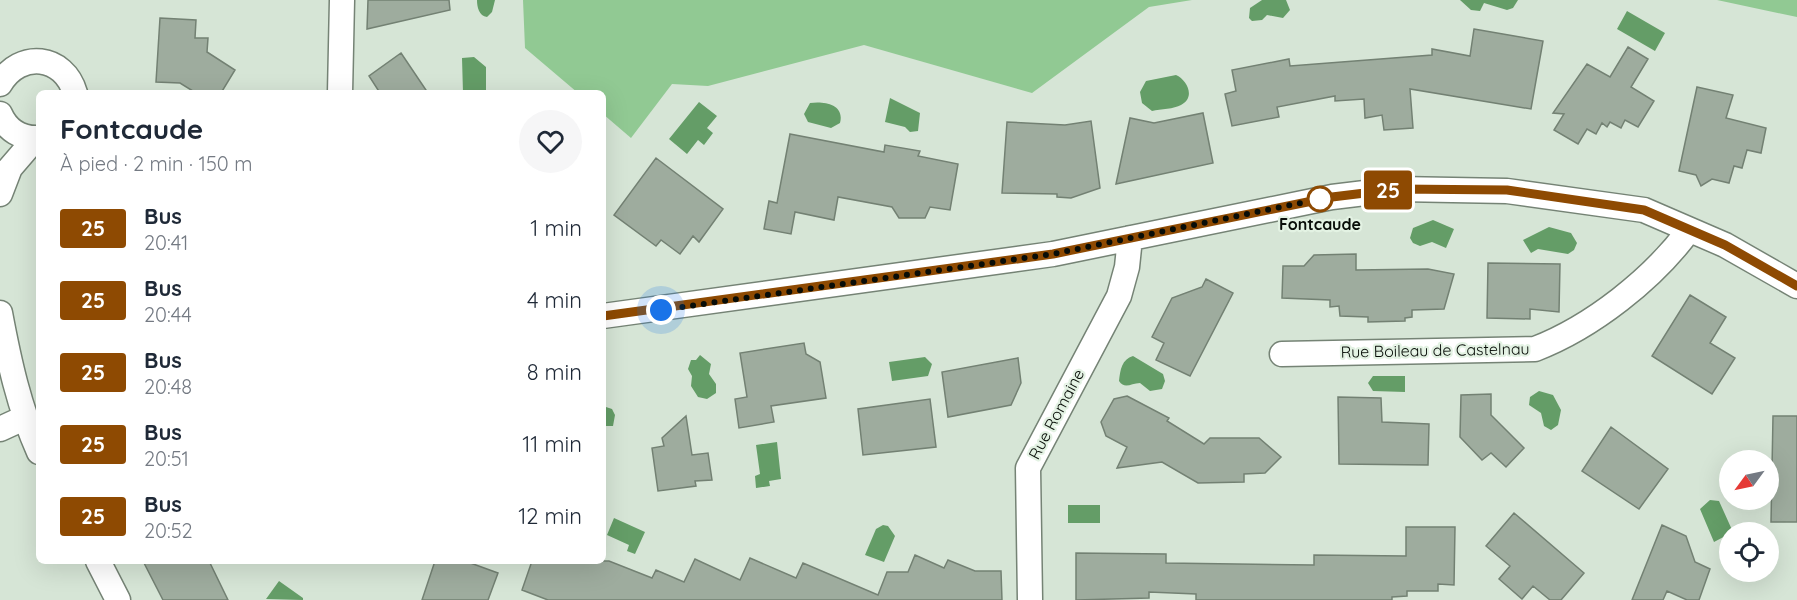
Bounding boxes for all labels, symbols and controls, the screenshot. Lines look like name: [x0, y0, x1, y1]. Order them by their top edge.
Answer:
button: heart: [519, 110, 582, 173]
text: Fontcaude: [60, 111, 203, 146]
text: À pied · 2 min · 150 m: [60, 151, 252, 176]
line badge: 25: [1361, 170, 1415, 210]
text: 25: [1376, 177, 1400, 203]
marker: Fontcaude: [1307, 186, 1333, 212]
text: Bus: [144, 202, 182, 230]
text: 1 min: [530, 214, 582, 242]
place label: Fontcaude: [1279, 214, 1361, 234]
text: 25: [81, 215, 105, 241]
text: 20:41: [144, 230, 189, 255]
text: Bus: [144, 274, 182, 302]
text: 4 min: [527, 286, 582, 314]
text: 25: [81, 287, 105, 313]
your location: [646, 295, 676, 325]
text: 20:44: [144, 302, 192, 327]
street label: Rue Boileau de Castelnau: [1340, 338, 1530, 362]
text: Bus: [144, 346, 182, 374]
text: 8 min: [527, 358, 582, 386]
text: 25: [81, 359, 105, 385]
street label: Rue Romaine: [1024, 365, 1088, 463]
text: 20:48: [144, 374, 192, 399]
text: Bus: [144, 418, 182, 446]
text: 11 min: [522, 430, 582, 458]
text: 25: [81, 431, 105, 457]
text: 20:51: [144, 446, 189, 471]
north arrow: [1719, 450, 1779, 510]
map controls: [1719, 450, 1779, 582]
text: Bus: [144, 490, 182, 518]
text: 12 min: [518, 502, 582, 530]
text: 25: [81, 503, 105, 529]
text: 20:52: [144, 518, 193, 543]
button: locate: [1719, 522, 1779, 582]

